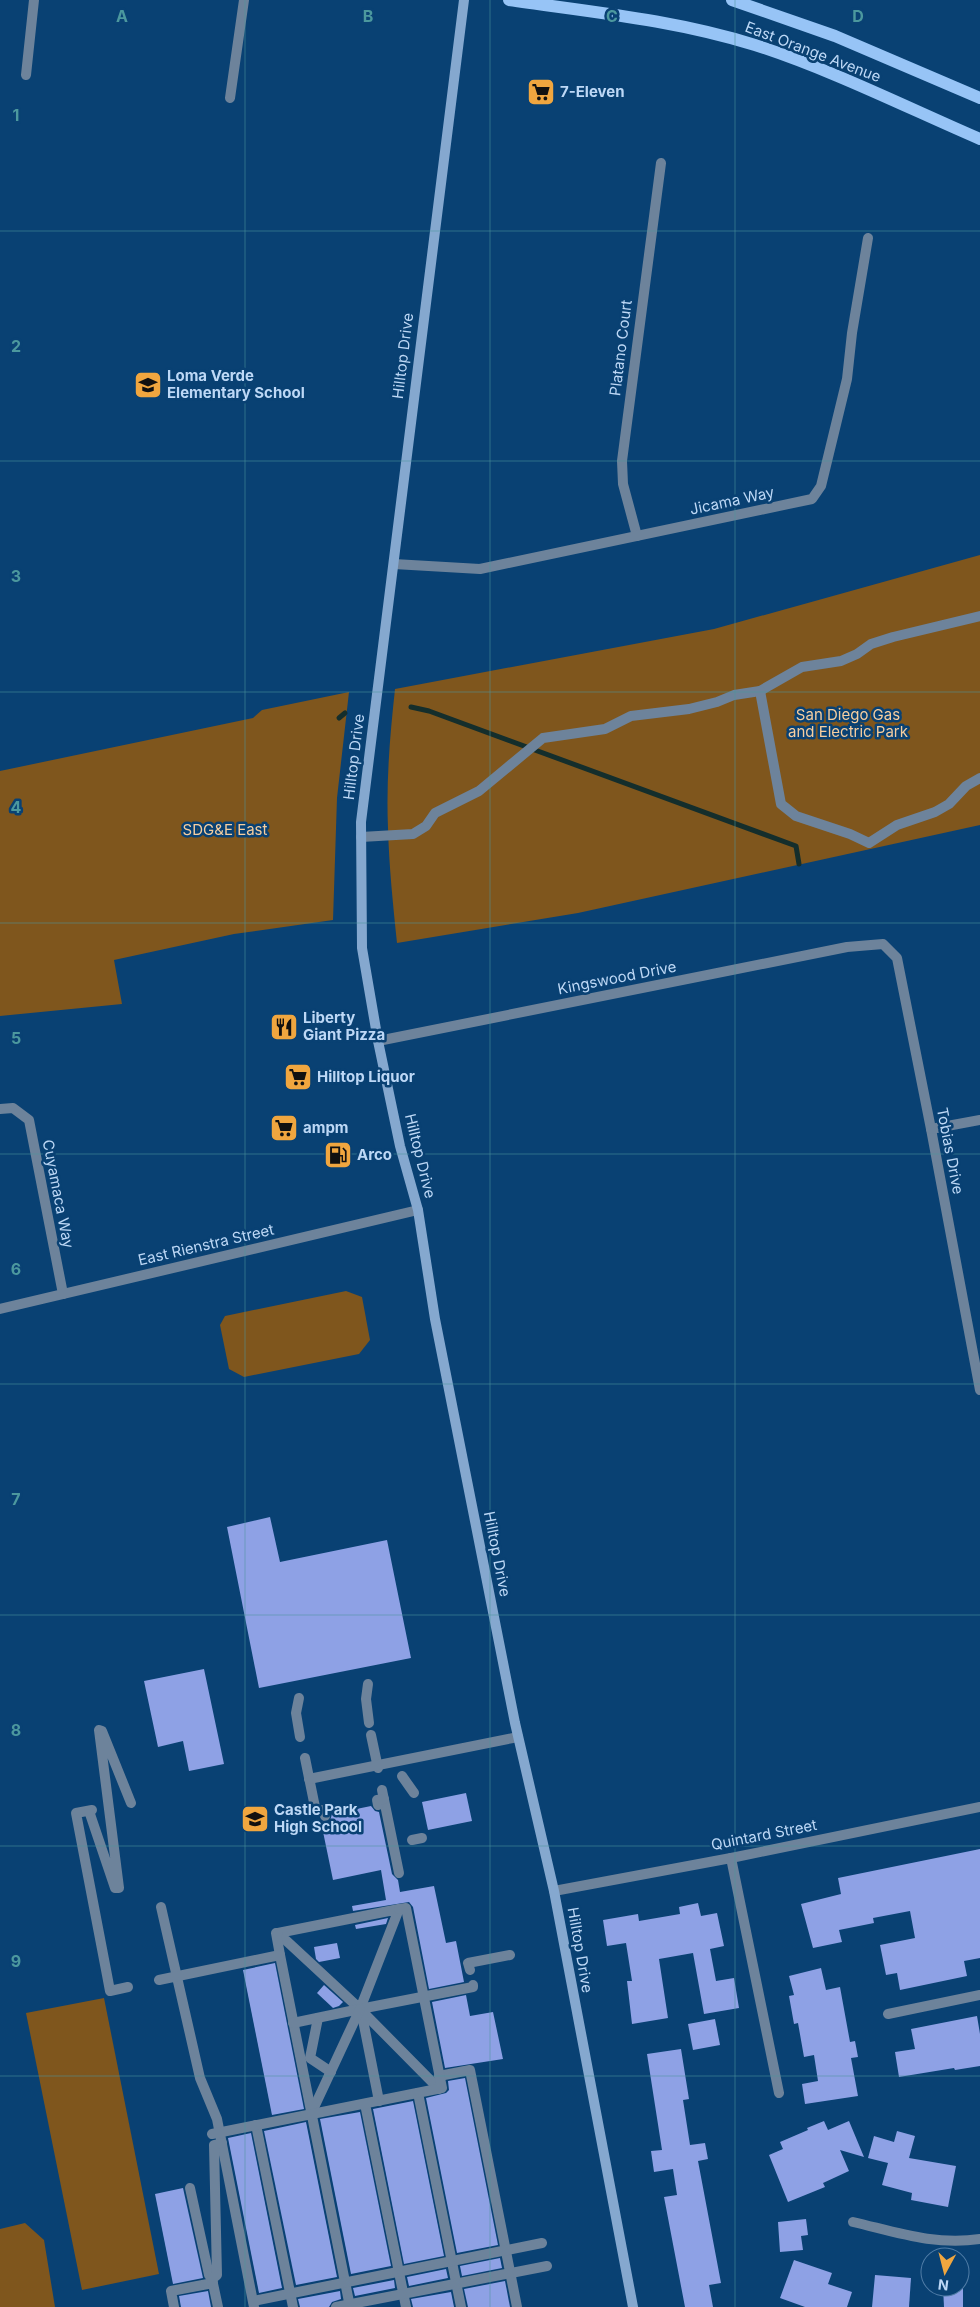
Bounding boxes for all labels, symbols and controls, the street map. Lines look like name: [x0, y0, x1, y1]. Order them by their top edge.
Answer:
text: A: [116, 6, 128, 26]
text: B: [363, 6, 373, 26]
text: C: [606, 6, 618, 26]
text: D: [852, 6, 864, 26]
street label: East Orange Avenue: [743, 17, 884, 86]
supermarket icon: 7-Eleven: [526, 77, 556, 107]
place label: 7-Eleven: [560, 82, 625, 101]
text: 1: [13, 105, 19, 125]
street label: Platano Court: [605, 299, 636, 397]
street label: Hilltop Drive: [388, 312, 417, 400]
text: 2: [11, 336, 21, 356]
place label: Loma Verde Elementary School: [167, 366, 305, 402]
school or university icon: Loma Verde Elementary School: [133, 370, 163, 400]
street label: Jicama Way: [688, 482, 776, 519]
text: 3: [11, 566, 21, 586]
park label: San Diego Gas and Electric Park: [788, 705, 909, 741]
street label: Hilltop Drive: [339, 713, 368, 801]
text: 4: [11, 797, 22, 817]
park label: SDG&E East: [183, 820, 267, 839]
street label: Kingswood Drive: [556, 957, 678, 998]
place label: Liberty Giant Pizza: [303, 1008, 385, 1044]
restaurant icon: Liberty Giant Pizza: [269, 1012, 299, 1042]
text: 5: [11, 1028, 21, 1048]
supermarket icon: Hilltop Liquor: [283, 1062, 313, 1092]
place label: Hilltop Liquor: [317, 1067, 415, 1086]
street label: Tobias Drive: [933, 1106, 968, 1196]
street label: Hilltop Drive: [401, 1112, 440, 1200]
supermarket icon: ampm: [269, 1113, 299, 1143]
place label: ampm: [303, 1118, 349, 1137]
street label: Cuyamaca Way: [39, 1138, 78, 1250]
fuel station icon: Arco: [323, 1140, 353, 1170]
place label: Arco: [357, 1145, 392, 1164]
street label: East Rienstra Street: [136, 1220, 276, 1269]
text: 6: [11, 1259, 21, 1279]
text: 7: [11, 1489, 21, 1509]
street label: Hilltop Drive: [480, 1510, 515, 1598]
text: 8: [11, 1720, 21, 1740]
place label: Castle Park High School: [274, 1800, 362, 1836]
school or university icon: Castle Park High School: [240, 1804, 270, 1834]
street label: Quintard Street: [709, 1815, 819, 1854]
street label: Hilltop Drive: [564, 1906, 597, 1994]
text: 9: [11, 1951, 21, 1971]
north arrow: [920, 2247, 970, 2297]
text: N: [937, 2276, 950, 2294]

